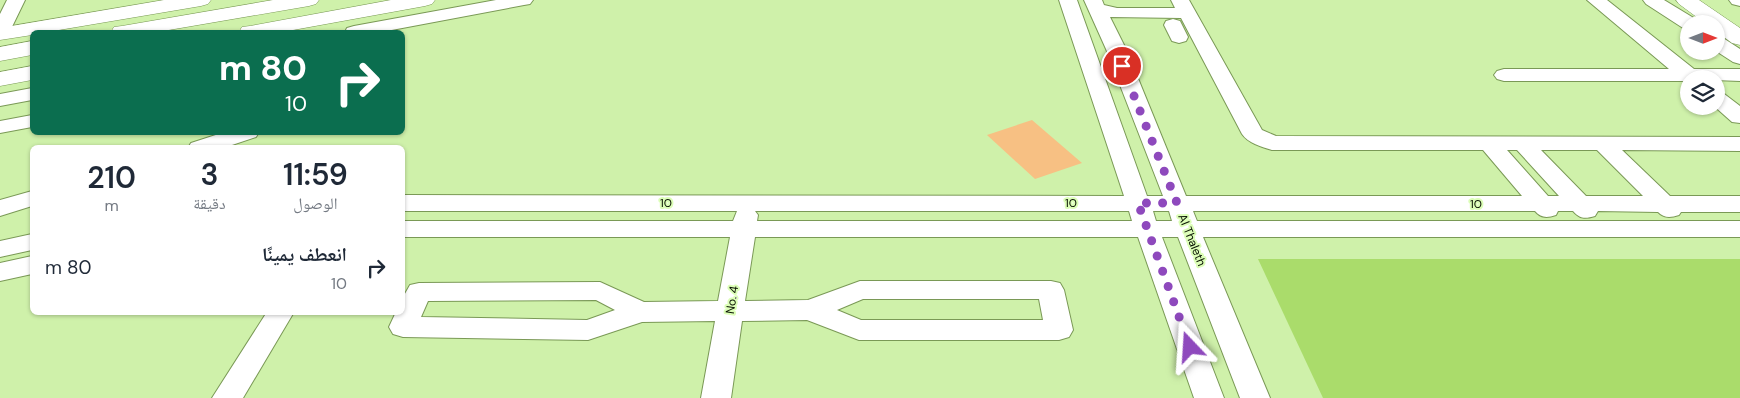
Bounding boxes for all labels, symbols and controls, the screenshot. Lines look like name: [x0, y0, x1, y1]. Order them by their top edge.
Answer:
north arrow: [1680, 15, 1725, 60]
map controls: [1680, 15, 1725, 115]
text: 80 m: [219, 45, 307, 91]
pin: [1101, 45, 1143, 87]
icon: right: [325, 50, 390, 115]
icon: arrive: [1108, 52, 1136, 80]
button: layers: [1680, 70, 1725, 115]
text: 10: [285, 89, 307, 118]
text: 3: [200, 155, 218, 194]
text: 11:59: [283, 155, 348, 194]
text: 210: [87, 158, 136, 197]
text: دقيقة: [193, 193, 226, 214]
text: الوصول: [293, 193, 337, 214]
text: m: [104, 195, 119, 216]
street label: 10: [660, 195, 672, 211]
street label: 10: [1065, 195, 1077, 211]
street label: 10: [1470, 196, 1482, 212]
street label: Al Thaleth: [1174, 212, 1210, 269]
text: انعطف يمينًا: [262, 242, 347, 267]
icon: right: [362, 254, 390, 282]
text: 80 m: [45, 255, 92, 280]
text: 10: [331, 273, 347, 294]
street label: No. 4: [722, 285, 742, 315]
position arrow: [1163, 320, 1215, 372]

